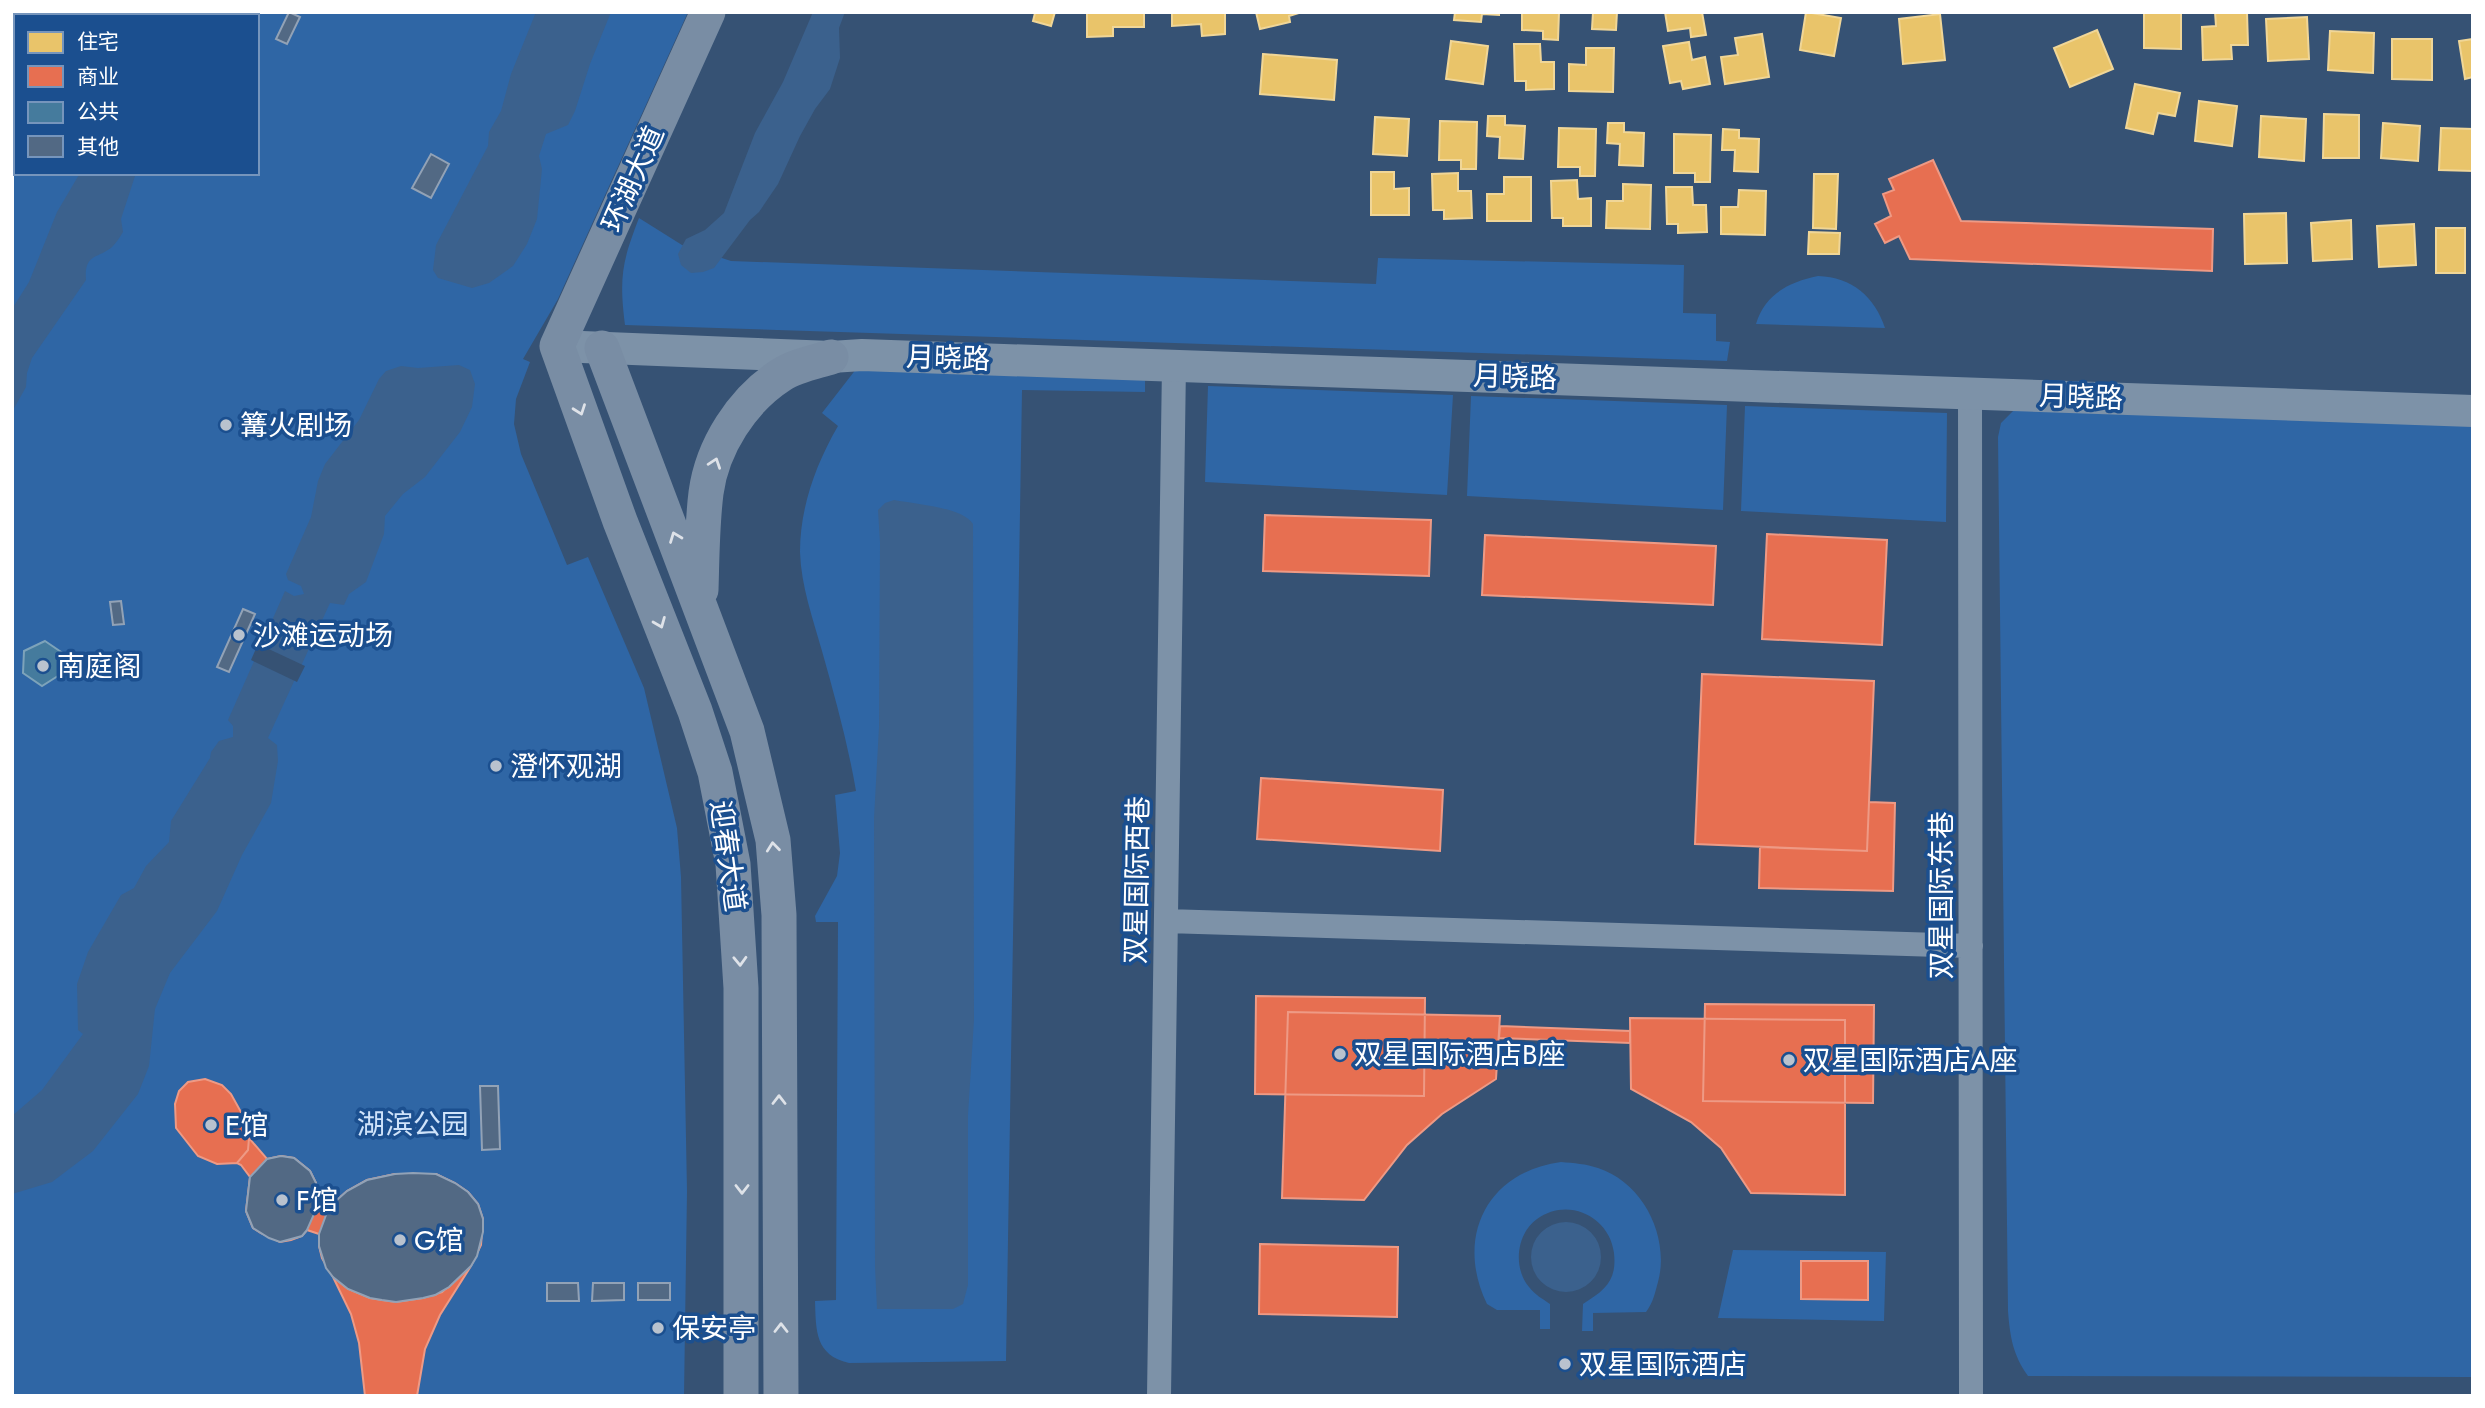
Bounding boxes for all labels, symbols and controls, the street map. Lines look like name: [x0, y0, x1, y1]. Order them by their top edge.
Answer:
legend: [14, 14, 259, 175]
text: 住宅: [77, 27, 119, 57]
text: 商业: [77, 62, 119, 92]
text: 公共: [77, 97, 119, 127]
street label: 环湖大道: [591, 119, 675, 239]
text: 其他: [77, 132, 119, 162]
street label: 月晓路: [905, 336, 991, 380]
street label: 月晓路: [1472, 355, 1558, 399]
street label: 月晓路: [2038, 375, 2124, 419]
one-way arrow: [572, 404, 586, 416]
place label: 篝火剧场: [240, 405, 352, 446]
marker: 篝火剧场: [218, 417, 234, 433]
one-way arrow: [707, 458, 721, 470]
one-way arrow: [669, 532, 683, 544]
place label: 沙滩运动场: [253, 615, 393, 656]
one-way arrow: [652, 616, 666, 628]
marker: 沙滩运动场: [231, 627, 247, 643]
place label: 南庭阁: [57, 646, 141, 687]
marker: 南庭阁: [35, 658, 51, 674]
place label: 澄怀观湖: [510, 746, 622, 787]
marker: 澄怀观湖: [488, 758, 504, 774]
street label: 双星国际西巷: [1115, 796, 1159, 964]
street label: 迎春大道: [700, 798, 756, 914]
street label: 双星国际东巷: [1921, 811, 1962, 979]
one-way arrow: [766, 841, 781, 853]
one-way arrow: [733, 956, 748, 967]
place label: 双星国际酒店B座: [1354, 1034, 1566, 1075]
place label: 双星国际酒店A座: [1803, 1040, 2017, 1081]
marker: 双星国际酒店B座: [1332, 1046, 1348, 1062]
marker: 双星国际酒店A座: [1781, 1052, 1797, 1068]
one-way arrow: [772, 1094, 787, 1105]
park label: 湖滨公园: [357, 1104, 469, 1145]
place label: E馆: [225, 1105, 268, 1146]
marker: E馆: [203, 1117, 219, 1133]
place label: F馆: [296, 1180, 338, 1221]
one-way arrow: [734, 1184, 750, 1194]
marker: F馆: [274, 1192, 290, 1208]
place label: G馆: [414, 1220, 464, 1261]
marker: G馆: [392, 1232, 408, 1248]
place label: 保安亭: [672, 1308, 756, 1349]
marker: 保安亭: [650, 1320, 666, 1336]
one-way arrow: [773, 1322, 789, 1332]
place label: 双星国际酒店: [1579, 1344, 1747, 1385]
marker: 双星国际酒店: [1557, 1356, 1573, 1372]

